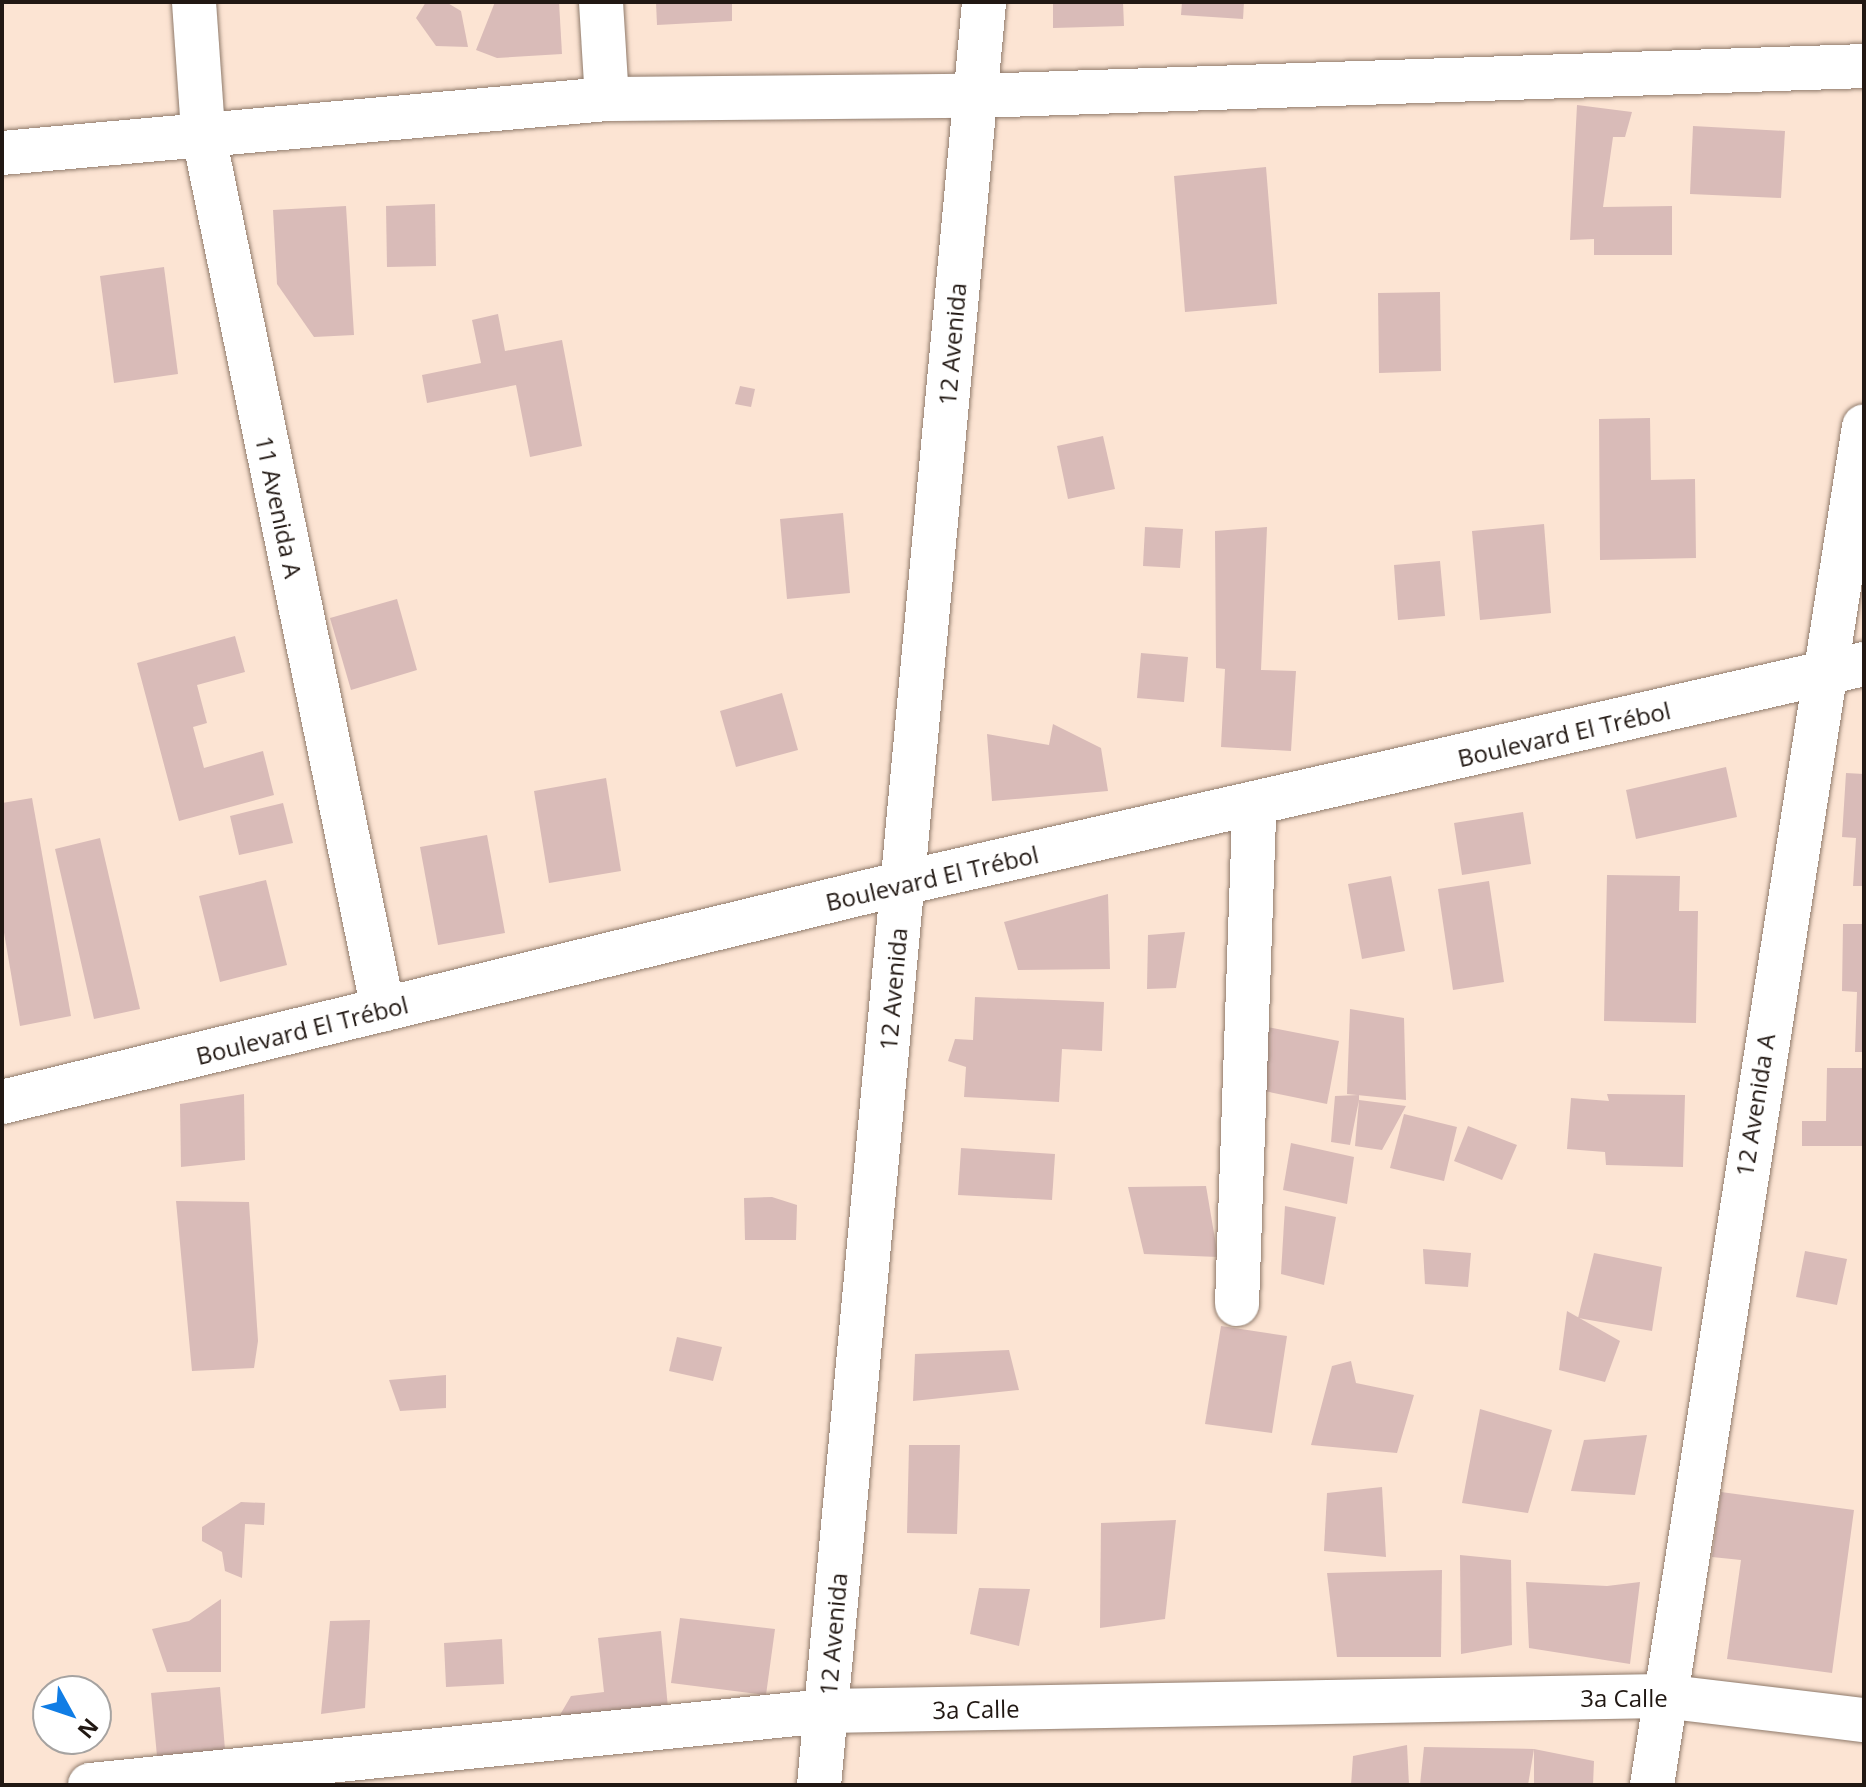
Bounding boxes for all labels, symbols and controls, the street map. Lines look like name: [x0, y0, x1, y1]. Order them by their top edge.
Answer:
street label: 12 Avenida: [932, 281, 972, 407]
street label: 11 Avenida A: [250, 433, 308, 581]
street label: Boulevard El Trébol: [1455, 695, 1673, 773]
street label: Boulevard El Trébol: [823, 839, 1041, 917]
street label: 12 Avenida: [873, 926, 913, 1052]
street label: Boulevard El Trébol: [193, 990, 411, 1070]
street label: 12 Avenida A: [1729, 1031, 1781, 1179]
street label: 12 Avenida: [813, 1571, 853, 1697]
north arrow: [32, 1675, 112, 1755]
street label: 3a Calle: [1580, 1684, 1668, 1712]
street label: 3a Calle: [932, 1694, 1020, 1724]
text: N: [72, 1713, 106, 1746]

